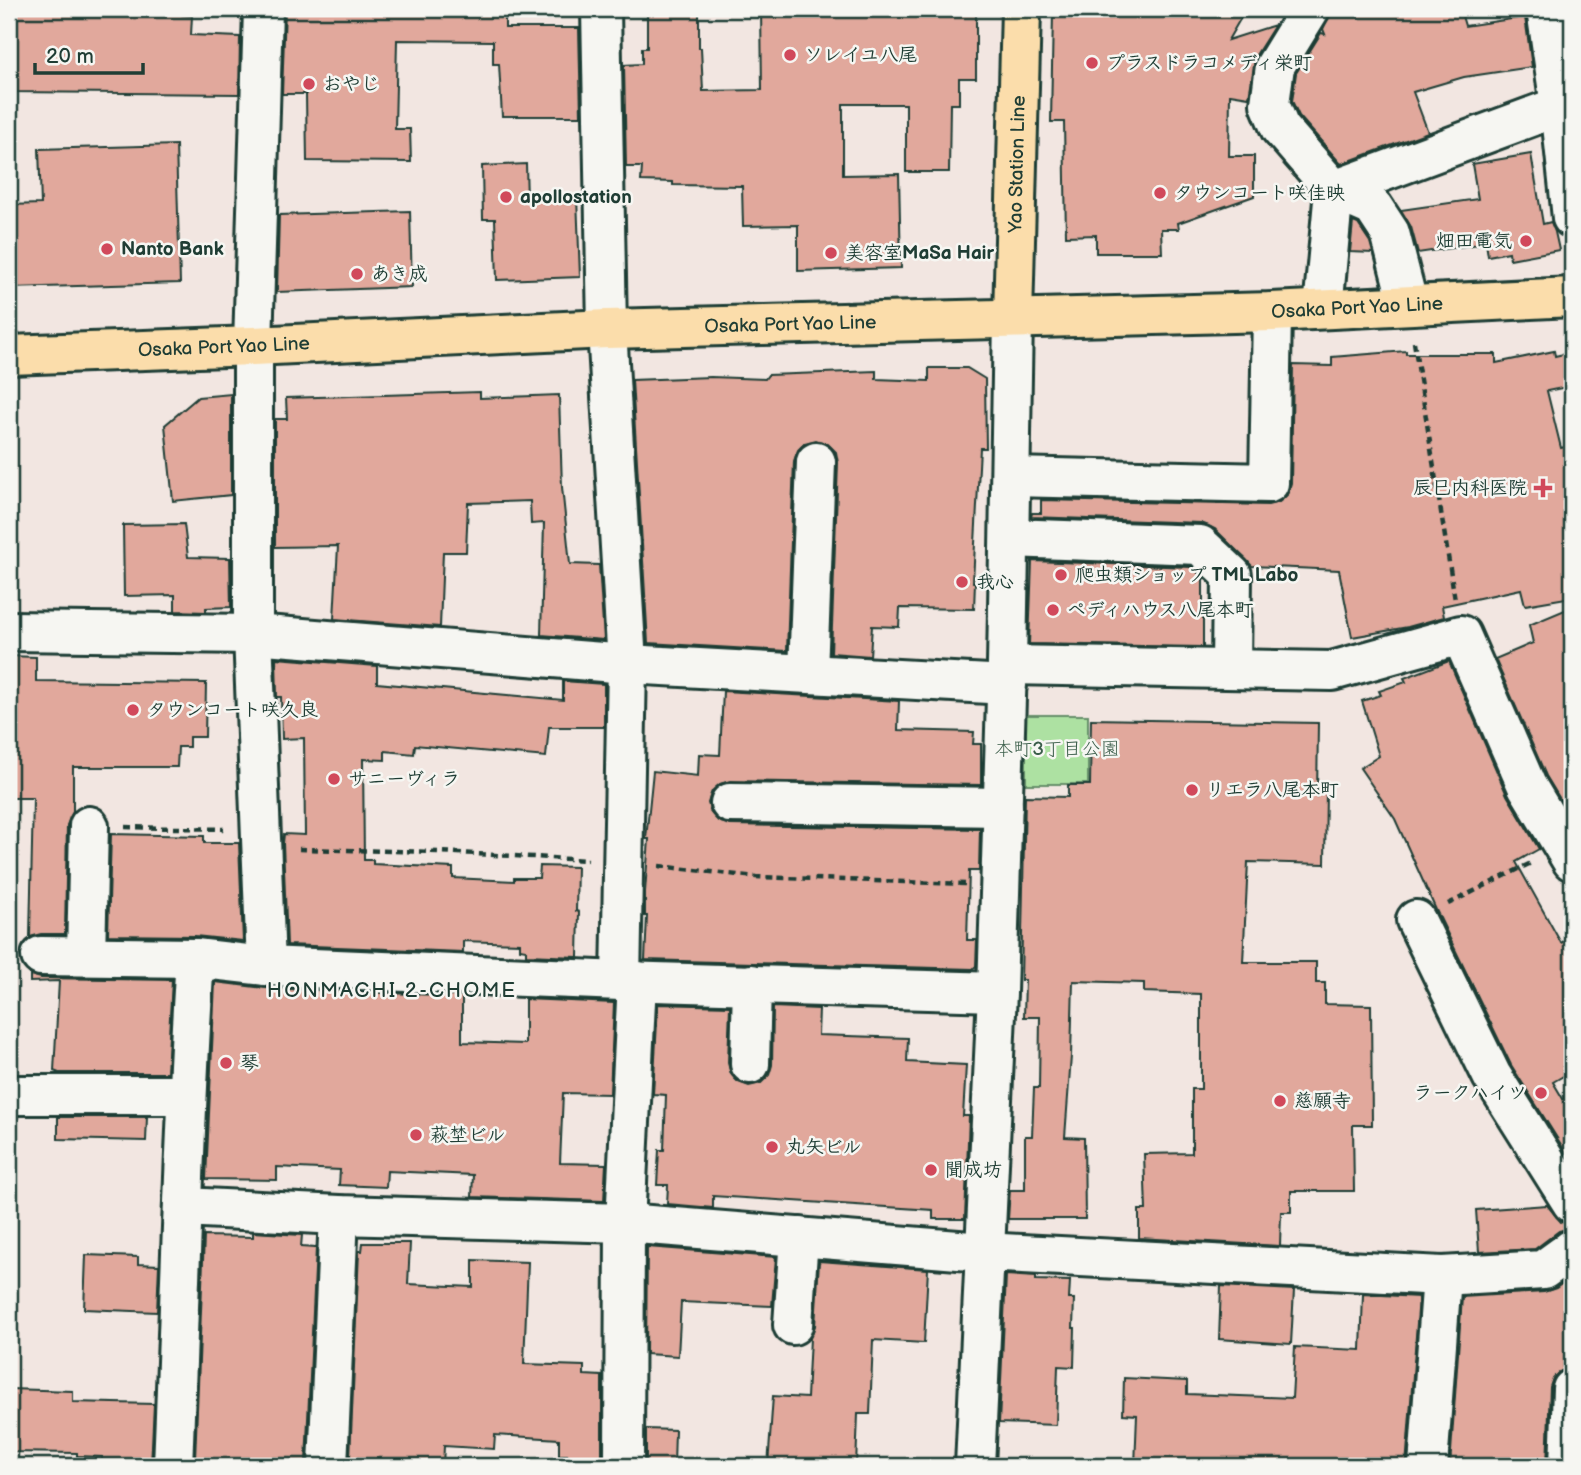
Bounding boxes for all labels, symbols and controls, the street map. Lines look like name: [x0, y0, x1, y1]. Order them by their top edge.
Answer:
scale bar: [35, 32, 144, 76]
text: 20 m: [46, 44, 94, 69]
place label: ソレイユ八尾: [804, 44, 917, 67]
marker: ソレイユ八尾: [782, 47, 798, 63]
place label: プラスドラコメディ栄町: [1106, 52, 1312, 75]
marker: プラスドラコメディ栄町: [1084, 55, 1100, 71]
place label: おやじ: [323, 73, 380, 96]
marker: おやじ: [301, 76, 317, 92]
street label: Yao Station Line: [1004, 95, 1030, 234]
place label: タウンコート咲佳映: [1174, 182, 1345, 205]
marker: タウンコート咲佳映: [1152, 185, 1168, 201]
place label: apollostation: [520, 186, 632, 209]
marker: apollostation: [498, 189, 514, 205]
place label: 畑田電気: [1436, 230, 1512, 253]
marker: 畑田電気: [1518, 233, 1534, 249]
place label: Nanto Bank: [121, 238, 224, 261]
marker: Nanto Bank: [99, 241, 115, 257]
place label: 美容室MaSa Hair: [845, 242, 994, 265]
marker: 美容室MaSa Hair: [823, 245, 839, 261]
place label: あき成: [371, 263, 428, 286]
marker: あき成: [349, 266, 365, 282]
street label: Osaka Port Yao Line: [1271, 292, 1444, 324]
street label: Osaka Port Yao Line: [704, 311, 877, 338]
street label: Osaka Port Yao Line: [137, 332, 310, 362]
place label: 辰巳内科医院: [1413, 477, 1527, 500]
marker: 辰巳内科医院: [1533, 478, 1553, 498]
place label: 爬虫類ショップ TML Labo: [1075, 564, 1299, 587]
marker: 爬虫類ショップ TML Labo: [1053, 567, 1069, 583]
place label: 我心: [976, 571, 1014, 594]
marker: 我心: [954, 574, 970, 590]
place label: ペディハウス八尾本町: [1067, 599, 1254, 622]
marker: ペディハウス八尾本町: [1045, 602, 1061, 618]
place label: タウンコート咲久良: [147, 699, 318, 722]
marker: タウンコート咲久良: [125, 702, 141, 718]
park label: 本町3丁目公園: [994, 738, 1120, 761]
place label: サニーヴィラ: [348, 768, 460, 791]
marker: サニーヴィラ: [326, 771, 342, 787]
place label: リエラ八尾本町: [1206, 779, 1339, 802]
marker: リエラ八尾本町: [1184, 782, 1200, 798]
district label: HONMACHI 2-CHOME: [267, 978, 517, 1003]
place label: 琴: [240, 1052, 259, 1075]
marker: 琴: [218, 1055, 234, 1071]
place label: ラークハイツ: [1413, 1082, 1527, 1105]
marker: ラークハイツ: [1533, 1085, 1549, 1101]
place label: 慈願寺: [1294, 1090, 1351, 1113]
marker: 慈願寺: [1272, 1093, 1288, 1109]
place label: 萩埜ビル: [430, 1124, 506, 1147]
marker: 萩埜ビル: [408, 1127, 424, 1143]
place label: 丸矢ビル: [786, 1136, 862, 1159]
marker: 丸矢ビル: [764, 1139, 780, 1155]
place label: 聞成坊: [945, 1159, 1002, 1182]
marker: 聞成坊: [923, 1162, 939, 1178]

